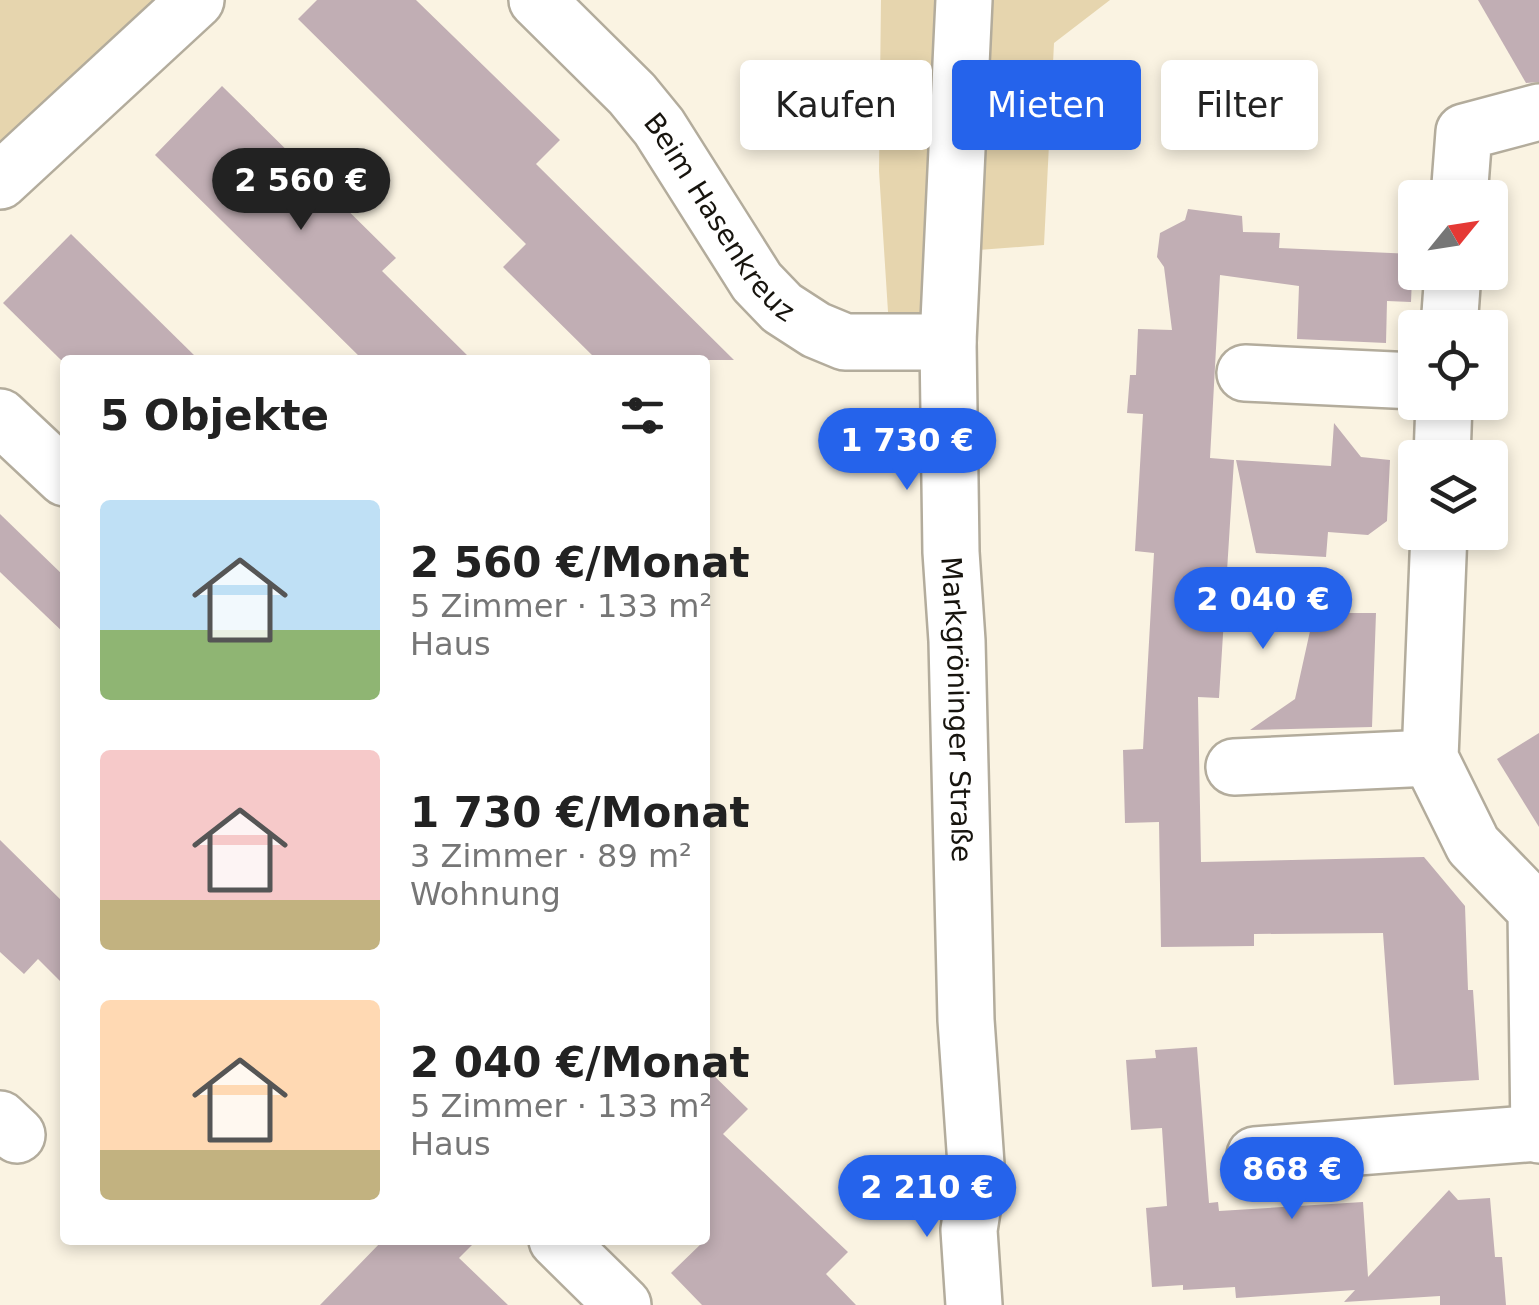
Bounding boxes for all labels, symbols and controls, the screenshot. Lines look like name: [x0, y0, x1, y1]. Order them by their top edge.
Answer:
chip: Kaufen: [740, 60, 932, 150]
chip: Mieten: [952, 60, 1141, 150]
chip: Filter: [1161, 60, 1318, 150]
street label: Beim Hasenkreuz: [637, 106, 801, 328]
pin: 2 560 €: [209, 148, 393, 233]
text: 2 560 €: [234, 161, 368, 199]
north arrow: [1398, 180, 1508, 290]
map controls: [1398, 180, 1508, 550]
button: locate: [1398, 310, 1508, 420]
icon: filters: [615, 388, 670, 443]
text: 5 Objekte: [100, 391, 329, 440]
pin: 1 730 €: [815, 408, 999, 493]
text: 1 730 €: [840, 421, 974, 459]
button: layers: [1398, 440, 1508, 550]
text: 2 560 €/Monat: [410, 538, 750, 587]
icon: home: [180, 540, 300, 660]
street label: Markgröninger Straße: [935, 556, 979, 863]
pin: 2 040 €: [1171, 567, 1355, 652]
text: 2 040 €: [1196, 580, 1330, 618]
text: 5 Zimmer · 133 m²: [410, 587, 712, 625]
text: Haus: [410, 625, 491, 663]
text: 1 730 €/Monat: [410, 788, 750, 837]
icon: home: [180, 790, 300, 910]
text: 3 Zimmer · 89 m²: [410, 837, 692, 875]
text: Wohnung: [410, 875, 561, 913]
text: 2 040 €/Monat: [410, 1038, 750, 1087]
icon: home: [180, 1040, 300, 1160]
text: 5 Zimmer · 133 m²: [410, 1087, 712, 1125]
text: Haus: [410, 1125, 491, 1163]
pin: 868 €: [1222, 1137, 1362, 1222]
text: 868 €: [1242, 1150, 1342, 1188]
pin: 2 210 €: [835, 1155, 1019, 1240]
text: 2 210 €: [860, 1168, 994, 1206]

